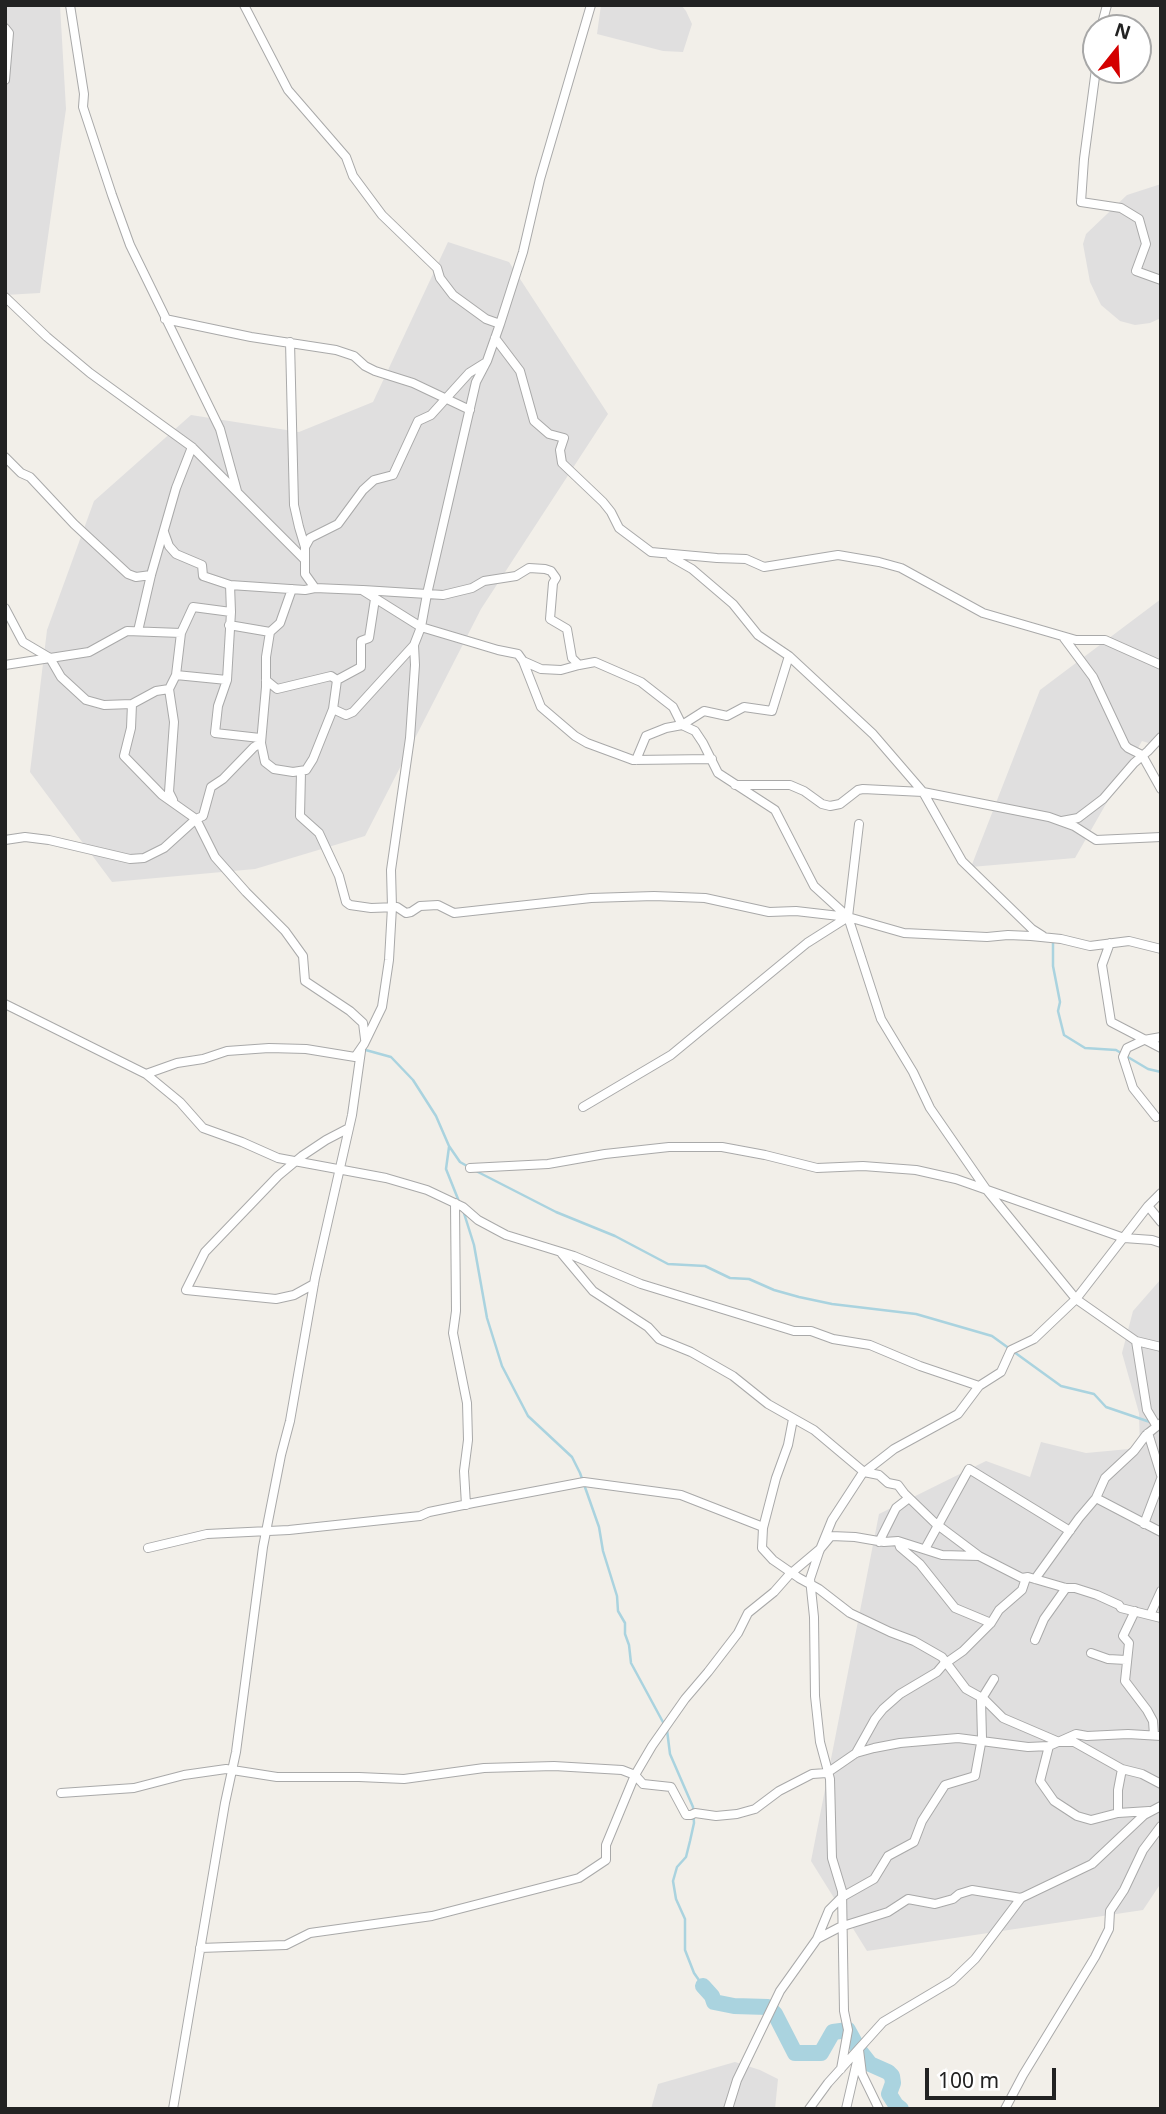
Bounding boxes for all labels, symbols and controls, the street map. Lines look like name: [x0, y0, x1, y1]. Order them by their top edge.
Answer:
north arrow: [1082, 14, 1152, 84]
text: N: [1111, 16, 1134, 46]
scale bar: [928, 2054, 1059, 2098]
text: 100 m: [938, 2066, 999, 2094]

